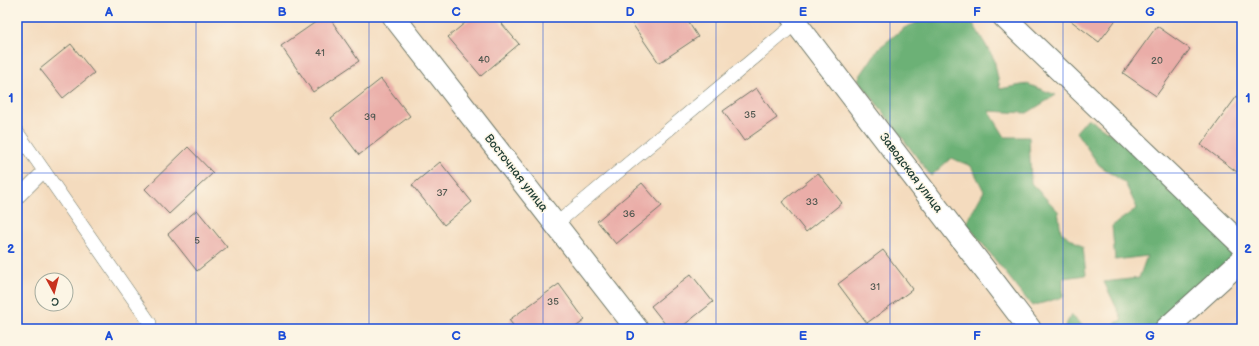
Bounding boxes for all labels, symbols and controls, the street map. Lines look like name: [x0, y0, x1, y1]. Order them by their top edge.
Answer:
text: A: [104, 4, 113, 20]
text: B: [277, 4, 287, 20]
text: C: [451, 4, 461, 20]
text: D: [625, 4, 635, 20]
text: E: [799, 4, 808, 20]
text: F: [973, 4, 981, 20]
text: G: [1145, 4, 1155, 20]
house number: 41: [315, 47, 325, 59]
house number: 40: [478, 54, 490, 66]
house number: 20: [1151, 55, 1163, 67]
text: 1: [8, 90, 14, 106]
text: 1: [1245, 90, 1251, 106]
house number: 35: [744, 109, 756, 121]
house number: 39: [364, 111, 376, 123]
street label: Заводская улица: [876, 130, 946, 216]
street label: Восточная улица: [481, 131, 551, 215]
house number: 37: [436, 187, 448, 199]
house number: 33: [806, 196, 818, 208]
house number: 36: [623, 208, 635, 220]
house number: 5: [194, 235, 200, 247]
text: 2: [7, 241, 15, 257]
text: 2: [1244, 241, 1252, 257]
north arrow: [34, 272, 74, 312]
house number: 31: [870, 281, 880, 293]
text: С: [50, 295, 60, 308]
house number: 35: [547, 296, 559, 308]
text: A: [104, 328, 113, 344]
text: B: [277, 328, 287, 344]
text: C: [451, 328, 461, 344]
text: D: [625, 328, 635, 344]
text: E: [799, 328, 808, 344]
text: F: [973, 328, 981, 344]
text: G: [1145, 328, 1155, 344]

